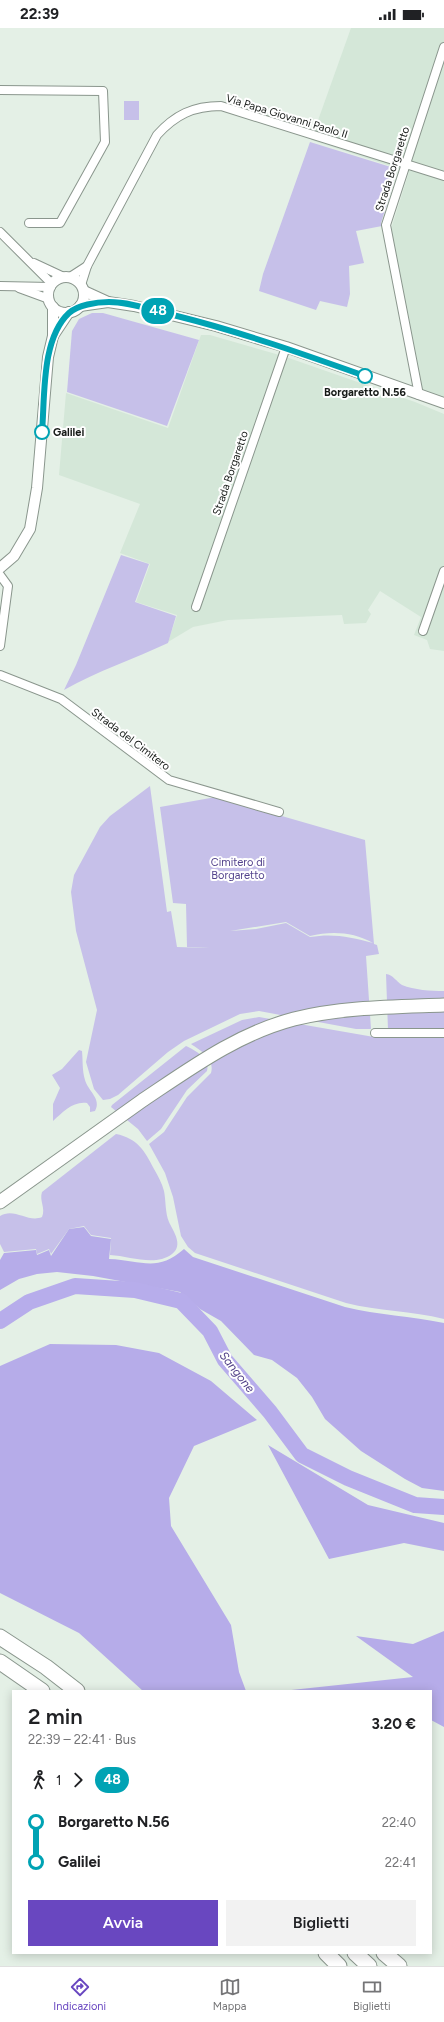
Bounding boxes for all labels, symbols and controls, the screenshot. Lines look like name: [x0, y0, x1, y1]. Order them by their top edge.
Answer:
text: 22:39: [20, 5, 59, 23]
street label: Via Papa Giovanni Paolo II: [224, 92, 349, 141]
street label: Strada Borgaretto: [373, 125, 412, 213]
line badge: 48: [140, 298, 176, 324]
text: 48: [149, 302, 167, 319]
marker: Borgaretto N.56: [357, 368, 373, 384]
place label: Borgaretto N.56: [324, 386, 407, 399]
marker: Galilei: [34, 424, 50, 440]
place label: Galilei: [53, 426, 84, 439]
street label: Strada Borgaretto: [210, 429, 251, 517]
street label: Strada del Cimitero: [89, 706, 173, 773]
park label: Cimitero di Borgaretto: [211, 856, 265, 882]
water label: Sangone: [217, 1349, 258, 1396]
text: 2 min: [28, 1703, 83, 1730]
text: 3.20 €: [372, 1715, 416, 1733]
text: 22:39 – 22:41 · Bus: [28, 1732, 136, 1747]
icon: walk: [28, 1769, 50, 1791]
icon: forward: [67, 1769, 89, 1791]
text: 48: [103, 1771, 121, 1788]
text: 1: [56, 1773, 61, 1788]
text: Borgaretto N.56: [58, 1813, 170, 1831]
text: 22:40: [382, 1815, 416, 1830]
text: Galilei: [58, 1853, 101, 1871]
text: 22:41: [385, 1855, 416, 1870]
button: Avvia: [28, 1900, 218, 1946]
button: Biglietti: [226, 1900, 416, 1946]
tab: Indicazioni: [53, 1976, 106, 2013]
tab: Mappa: [213, 1976, 246, 2013]
tab: Biglietti: [353, 1976, 391, 2013]

